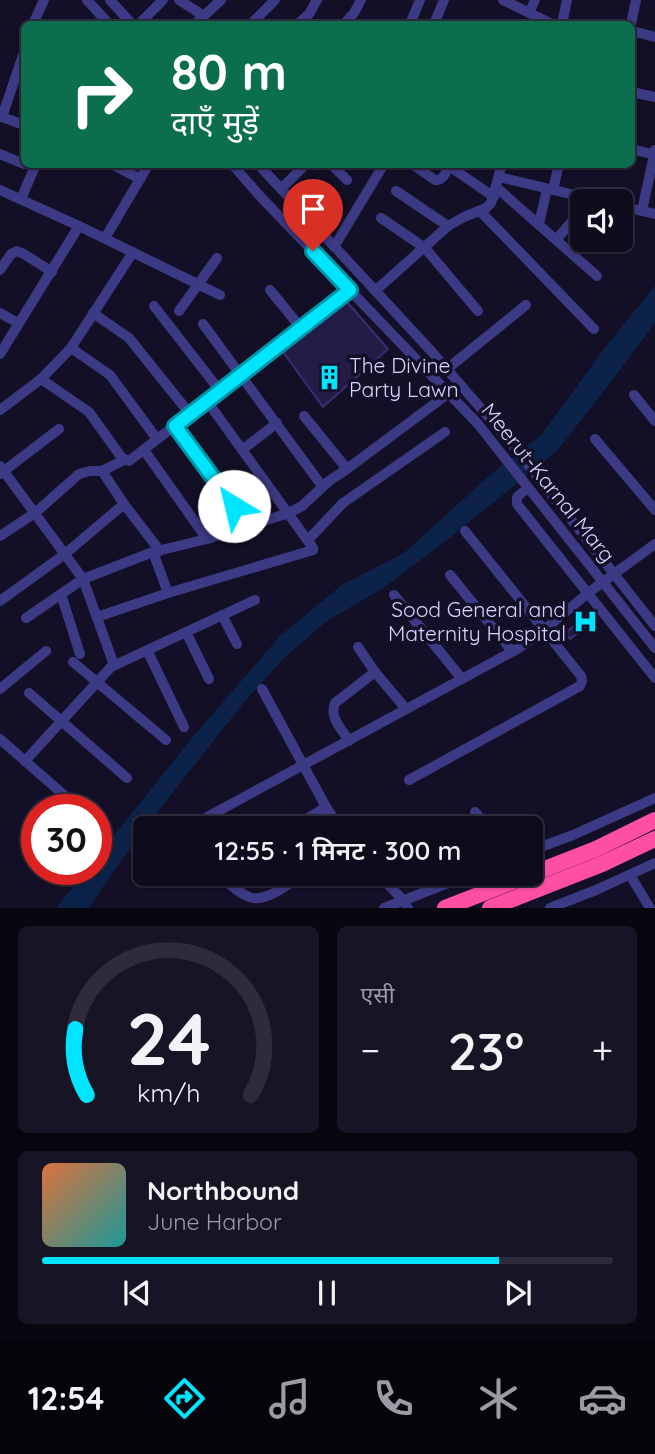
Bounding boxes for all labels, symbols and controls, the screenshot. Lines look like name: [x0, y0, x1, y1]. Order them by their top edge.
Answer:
text: 80 m: [171, 41, 287, 102]
icon: right: [56, 49, 147, 140]
text: दाएँ मुड़ें: [171, 102, 259, 142]
pin: [283, 179, 343, 251]
map controls: [570, 189, 633, 252]
button: sound: [570, 189, 633, 252]
icon: arrive: [294, 190, 332, 228]
place label: The Divine Party Lawn: [349, 352, 459, 402]
building icon: The Divine Party Lawn: [315, 364, 343, 392]
street label: Meerut-Karnal Marg: [476, 397, 621, 567]
position arrow: [197, 469, 271, 543]
place label: Sood General and Maternity Hospital: [388, 596, 566, 646]
hospital icon: Sood General and Maternity Hospital: [572, 608, 600, 636]
speed limit sign: 30: [21, 794, 112, 885]
text: 12:55 · 1 मिनट · 300 m: [215, 834, 461, 867]
text: एसी: [361, 980, 395, 1009]
text: 24: [126, 993, 210, 1084]
text: 23°: [448, 1018, 524, 1083]
text: −: [361, 1026, 380, 1074]
text: +: [592, 1026, 613, 1074]
text: km/h: [137, 1077, 200, 1108]
text: Northbound: [147, 1174, 299, 1207]
text: June Harbor: [147, 1207, 282, 1236]
icon: previous: [118, 1274, 156, 1312]
icon: pause: [308, 1274, 346, 1312]
icon: next: [499, 1274, 537, 1312]
icon: directions: [160, 1374, 209, 1423]
icon: music: [265, 1374, 314, 1423]
icon: phone: [369, 1374, 418, 1423]
icon: climate: [474, 1374, 523, 1423]
icon: car: [578, 1374, 627, 1423]
text: 12:54: [28, 1378, 104, 1418]

